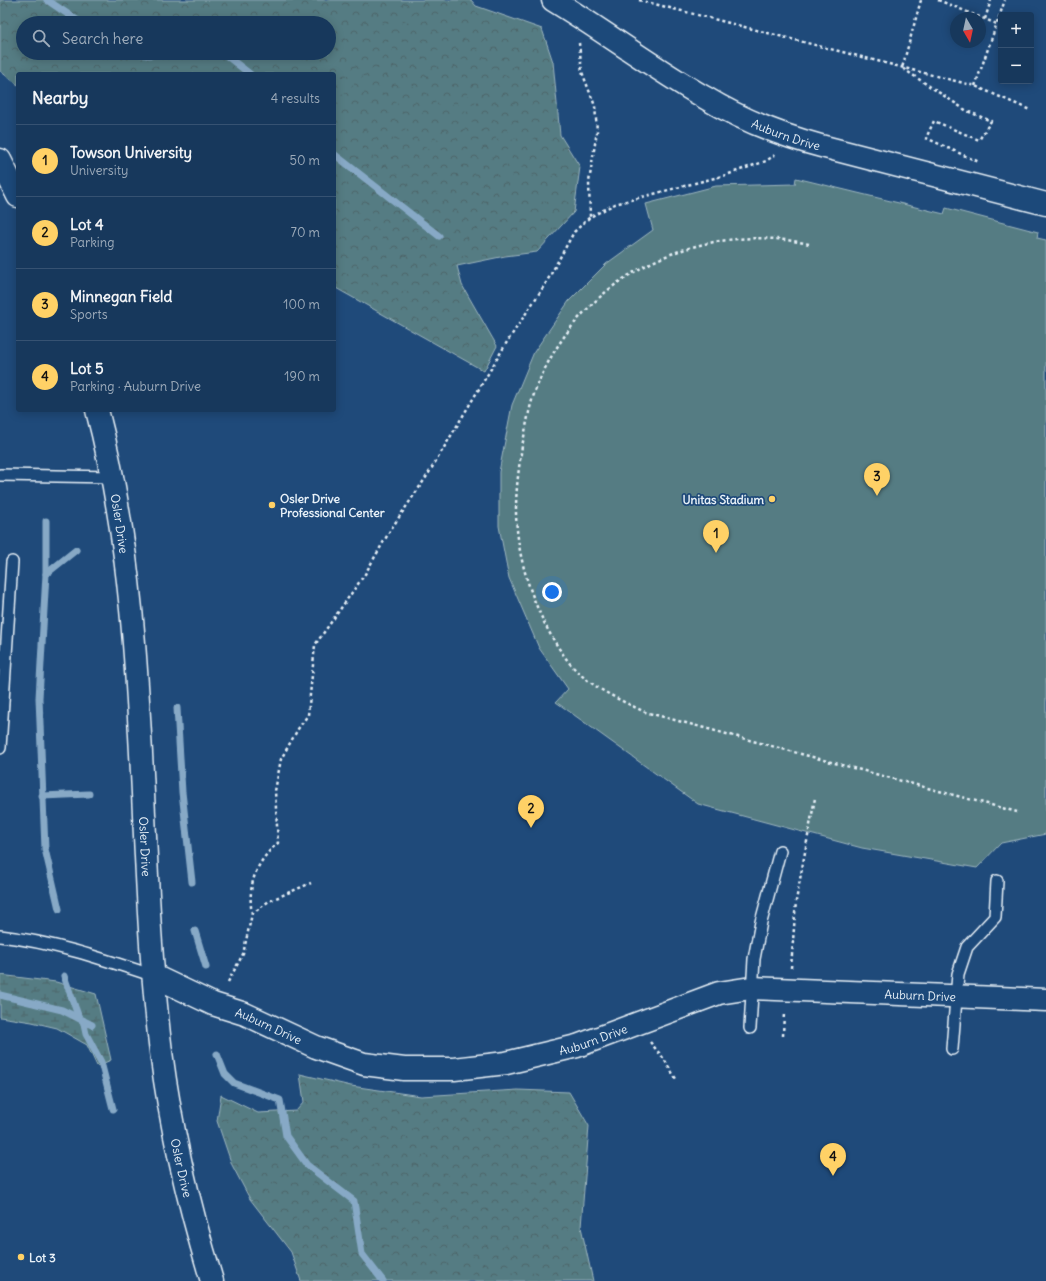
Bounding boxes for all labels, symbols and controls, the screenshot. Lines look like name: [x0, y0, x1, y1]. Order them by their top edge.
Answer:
north arrow: [950, 12, 986, 48]
map controls: [998, 12, 1034, 84]
button: +: [998, 12, 1034, 48]
search box: [16, 16, 336, 60]
icon: search: [30, 27, 52, 49]
text: Search here: [62, 29, 143, 48]
button: −: [998, 48, 1034, 84]
text: Nearby: [32, 87, 88, 109]
text: 4 results: [271, 90, 320, 107]
street label: Auburn Drive: [750, 115, 822, 153]
text: Towson University: [70, 143, 192, 162]
text: 1: [42, 152, 48, 169]
text: 50 m: [289, 152, 320, 169]
text: University: [70, 162, 128, 179]
text: Lot 4: [70, 215, 104, 234]
text: 2: [41, 224, 49, 241]
text: 70 m: [291, 224, 320, 241]
text: Parking: [70, 234, 115, 251]
text: Minnegan Field: [70, 287, 172, 306]
text: 3: [41, 296, 49, 313]
text: 100 m: [283, 296, 320, 313]
text: Sports: [70, 306, 108, 323]
text: Lot 5: [70, 359, 104, 378]
text: 4: [41, 368, 49, 385]
text: 190 m: [284, 368, 320, 385]
text: Parking · Auburn Drive: [70, 378, 201, 395]
pin: 3: [864, 463, 890, 496]
place label: Osler Drive Professional Center: [280, 491, 385, 520]
place label: Unitas Stadium: [682, 492, 764, 507]
street label: Osler Drive: [108, 493, 132, 554]
marker: Unitas Stadium: [767, 494, 777, 504]
marker: Osler Drive Professional Center: [267, 500, 277, 510]
pin: 1: [703, 520, 729, 553]
your location: [542, 582, 562, 602]
pin: 2: [518, 795, 544, 828]
street label: Osler Drive: [137, 816, 154, 877]
street label: Auburn Drive: [884, 986, 956, 1004]
street label: Auburn Drive: [234, 1004, 304, 1047]
street label: Auburn Drive: [557, 1020, 629, 1058]
street label: Osler Drive: [168, 1137, 196, 1199]
pin: 4: [820, 1143, 846, 1176]
place label: Lot 3: [29, 1250, 56, 1265]
marker: Lot 3: [16, 1252, 26, 1262]

